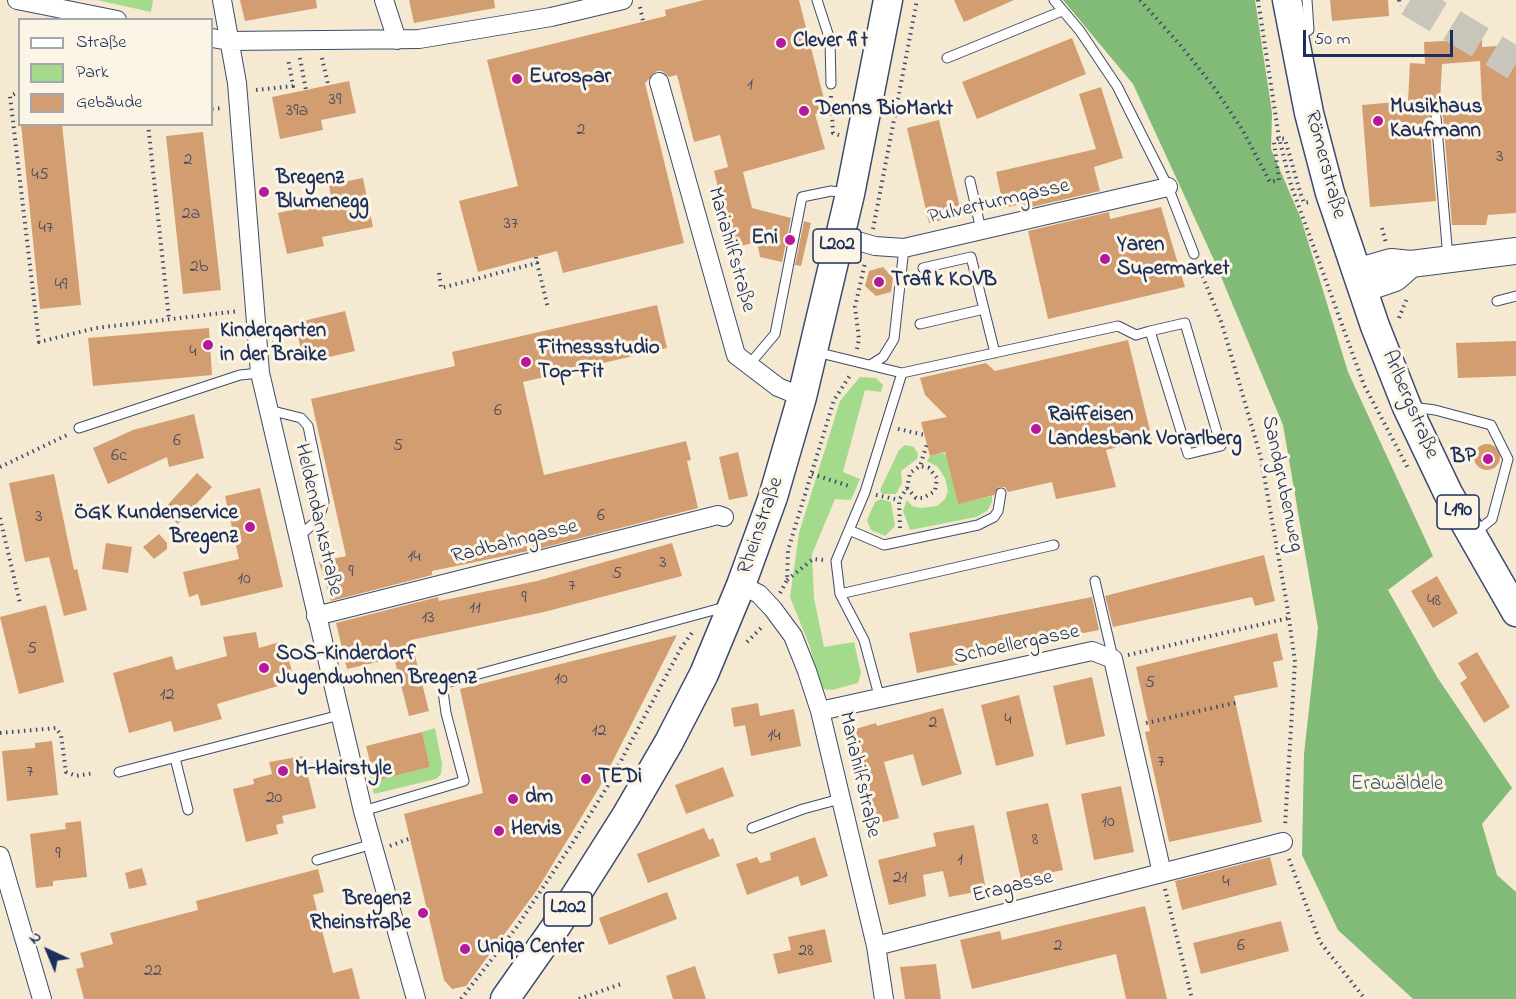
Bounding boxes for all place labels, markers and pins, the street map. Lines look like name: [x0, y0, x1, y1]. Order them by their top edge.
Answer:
place label: Clever fit: [793, 30, 868, 56]
marker: Clever fit: [774, 36, 788, 50]
place label: Eurospar: [529, 66, 611, 92]
marker: Eurospar: [510, 72, 524, 86]
place label: Musikhaus Kaufmann: [1390, 96, 1482, 146]
place label: Denns BioMarkt: [816, 98, 953, 124]
marker: Denns BioMarkt: [797, 104, 811, 118]
marker: Musikhaus Kaufmann: [1371, 114, 1385, 128]
place label: Bregenz Blumenegg: [276, 167, 369, 217]
marker: Bregenz Blumenegg: [257, 185, 271, 199]
place label: Eni: [751, 227, 778, 253]
marker: Eni: [783, 233, 797, 247]
place label: Yaren Supermarket: [1117, 234, 1230, 284]
marker: Yaren Supermarket: [1098, 252, 1112, 266]
place label: Trafik KOVB: [891, 269, 997, 295]
marker: Trafik KOVB: [872, 275, 886, 289]
place label: Kindergarten in der Braike: [220, 320, 327, 370]
place label: Fitnessstudio Top-Fit: [538, 337, 660, 387]
marker: Kindergarten in der Braike: [201, 338, 215, 352]
marker: Fitnessstudio Top-Fit: [519, 355, 533, 369]
place label: Raiffeisen Landesbank Vorarlberg: [1048, 404, 1242, 454]
marker: Raiffeisen Landesbank Vorarlberg: [1029, 422, 1043, 436]
place label: BP: [1451, 446, 1476, 472]
marker: BP: [1481, 452, 1495, 466]
place label: ÖGK Kundenservice Bregenz: [74, 502, 238, 552]
marker: ÖGK Kundenservice Bregenz: [243, 520, 257, 534]
place label: SOS-Kinderdorf Jugendwohnen Bregenz: [276, 643, 476, 693]
marker: SOS-Kinderdorf Jugendwohnen Bregenz: [257, 661, 271, 675]
place label: M-Hairstyle: [295, 758, 392, 784]
marker: M-Hairstyle: [276, 764, 290, 778]
place label: TEDi: [598, 766, 642, 792]
marker: TEDi: [579, 772, 593, 786]
place label: dm: [525, 786, 553, 812]
marker: dm: [506, 792, 520, 806]
place label: Hervis: [511, 818, 562, 844]
marker: Hervis: [492, 824, 506, 838]
place label: Bregenz Rheinstraße: [310, 888, 411, 938]
marker: Bregenz Rheinstraße: [416, 906, 430, 920]
place label: Uniqa Center: [477, 936, 584, 962]
marker: Uniqa Center: [458, 942, 472, 956]

